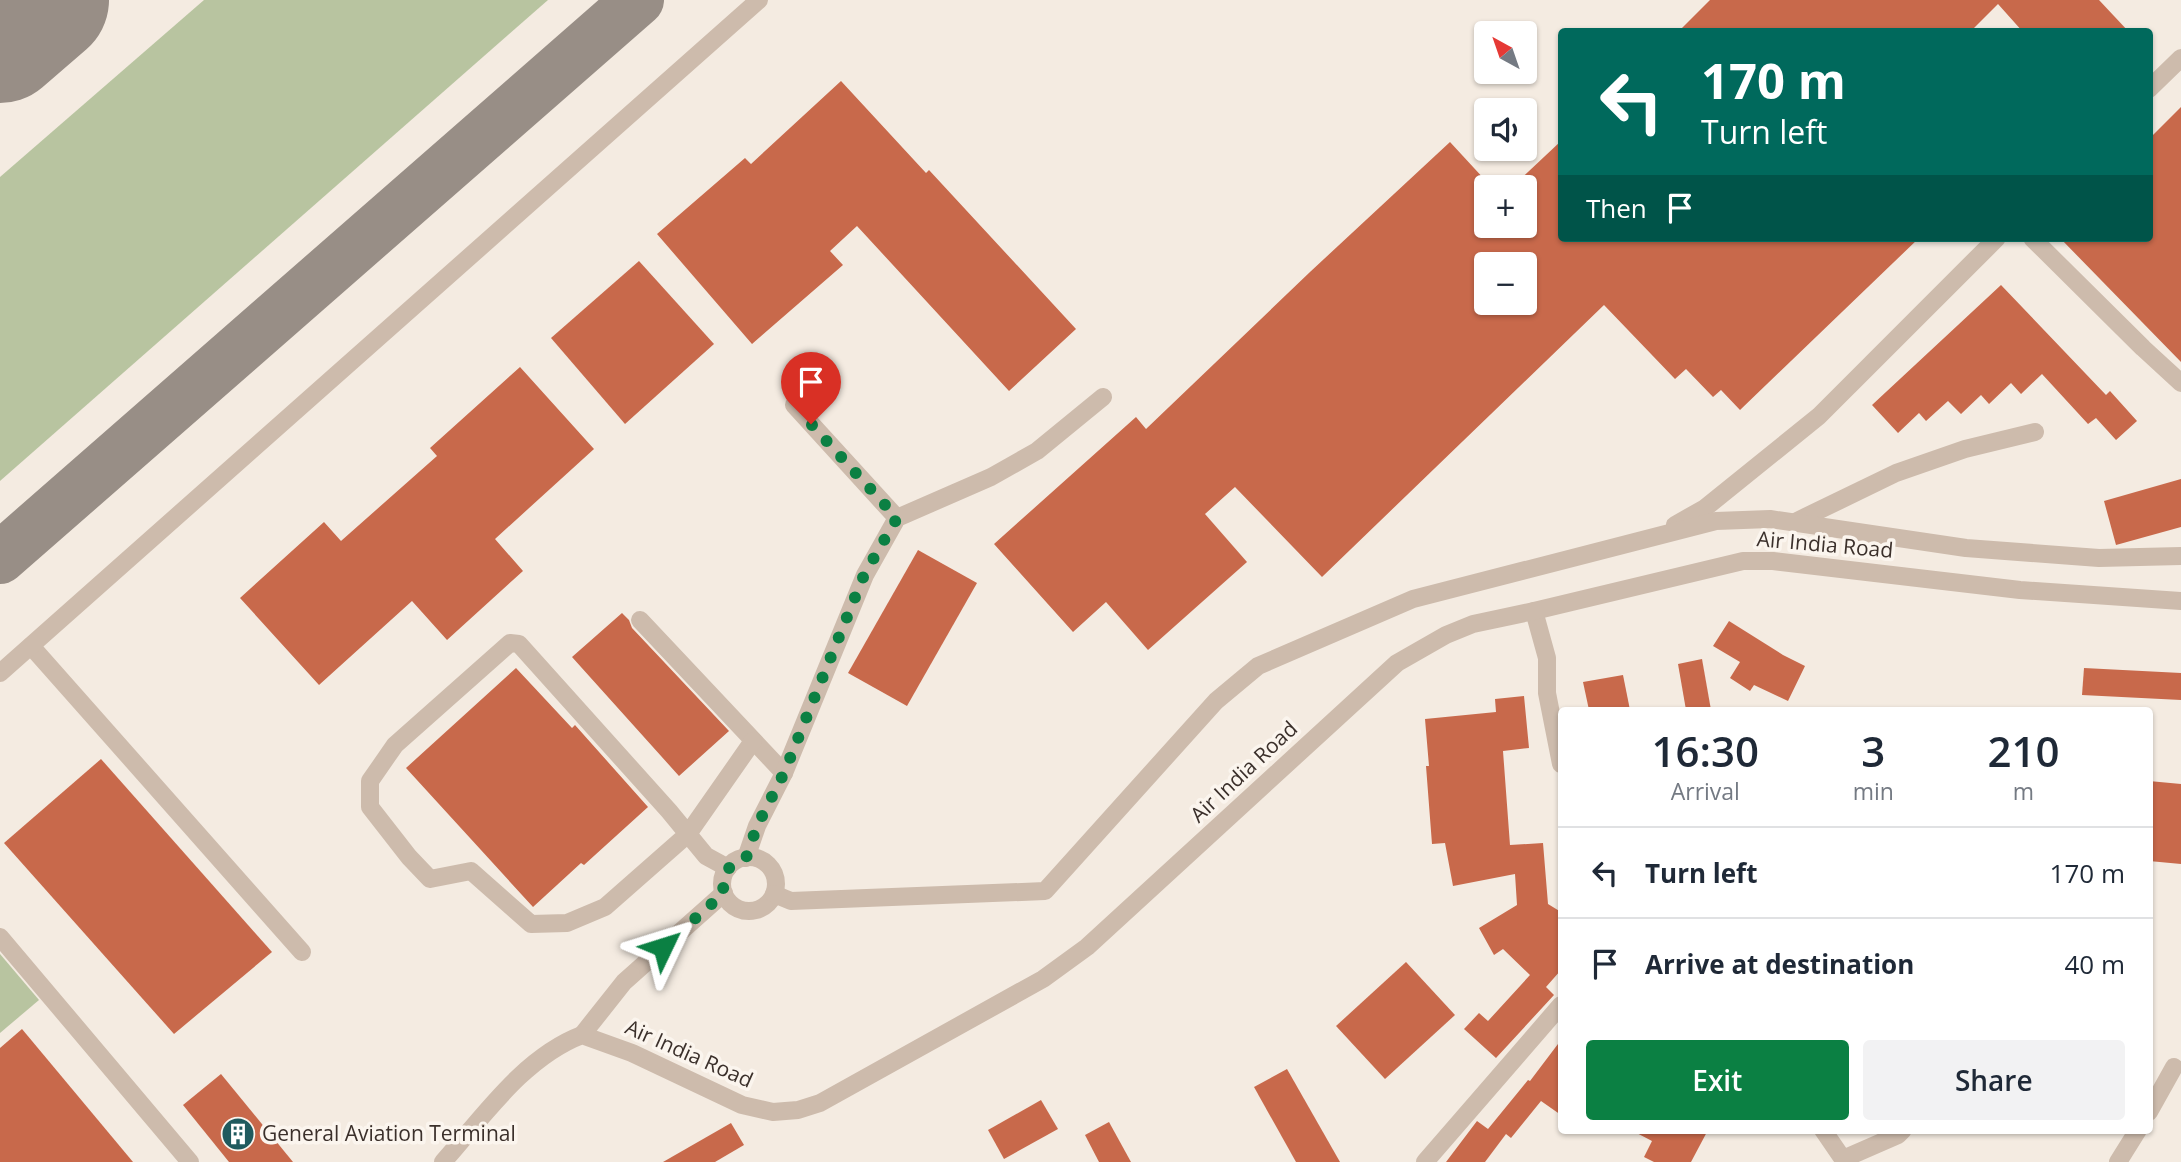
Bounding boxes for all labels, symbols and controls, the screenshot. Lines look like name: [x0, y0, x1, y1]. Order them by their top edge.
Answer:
north arrow: [1474, 21, 1536, 84]
map controls: [1474, 21, 1537, 315]
text: 170 m: [1701, 47, 1846, 113]
icon: left: [1586, 56, 1677, 147]
button: sound: [1474, 98, 1537, 161]
text: Turn left: [1701, 110, 1827, 153]
button: +: [1474, 175, 1537, 238]
icon: arrive: [1661, 189, 1699, 227]
text: Then: [1586, 190, 1647, 226]
button: −: [1474, 252, 1537, 315]
pin: [781, 352, 841, 424]
icon: arrive: [792, 363, 830, 401]
street label: Air India Road: [1756, 524, 1894, 564]
street label: Air India Road: [1184, 714, 1303, 828]
text: 16:30: [1652, 722, 1759, 779]
text: 3: [1861, 722, 1885, 779]
text: 210: [1987, 722, 2059, 779]
text: Arrival: [1671, 775, 1740, 807]
text: min: [1853, 775, 1894, 807]
text: m: [2013, 775, 2034, 807]
icon: left: [1586, 854, 1624, 892]
text: Turn left: [1645, 855, 1757, 891]
text: 170 m: [2050, 855, 2125, 891]
position arrow: [626, 910, 700, 984]
icon: arrive: [1586, 945, 1624, 983]
text: Arrive at destination: [1645, 946, 1914, 982]
text: 40 m: [2064, 946, 2125, 982]
street label: Air India Road: [621, 1012, 758, 1094]
button: Exit: [1586, 1040, 1849, 1120]
button: Share: [1863, 1040, 2125, 1120]
building icon: General Aviation Terminal: [219, 1115, 257, 1153]
place label: General Aviation Terminal: [262, 1119, 516, 1147]

